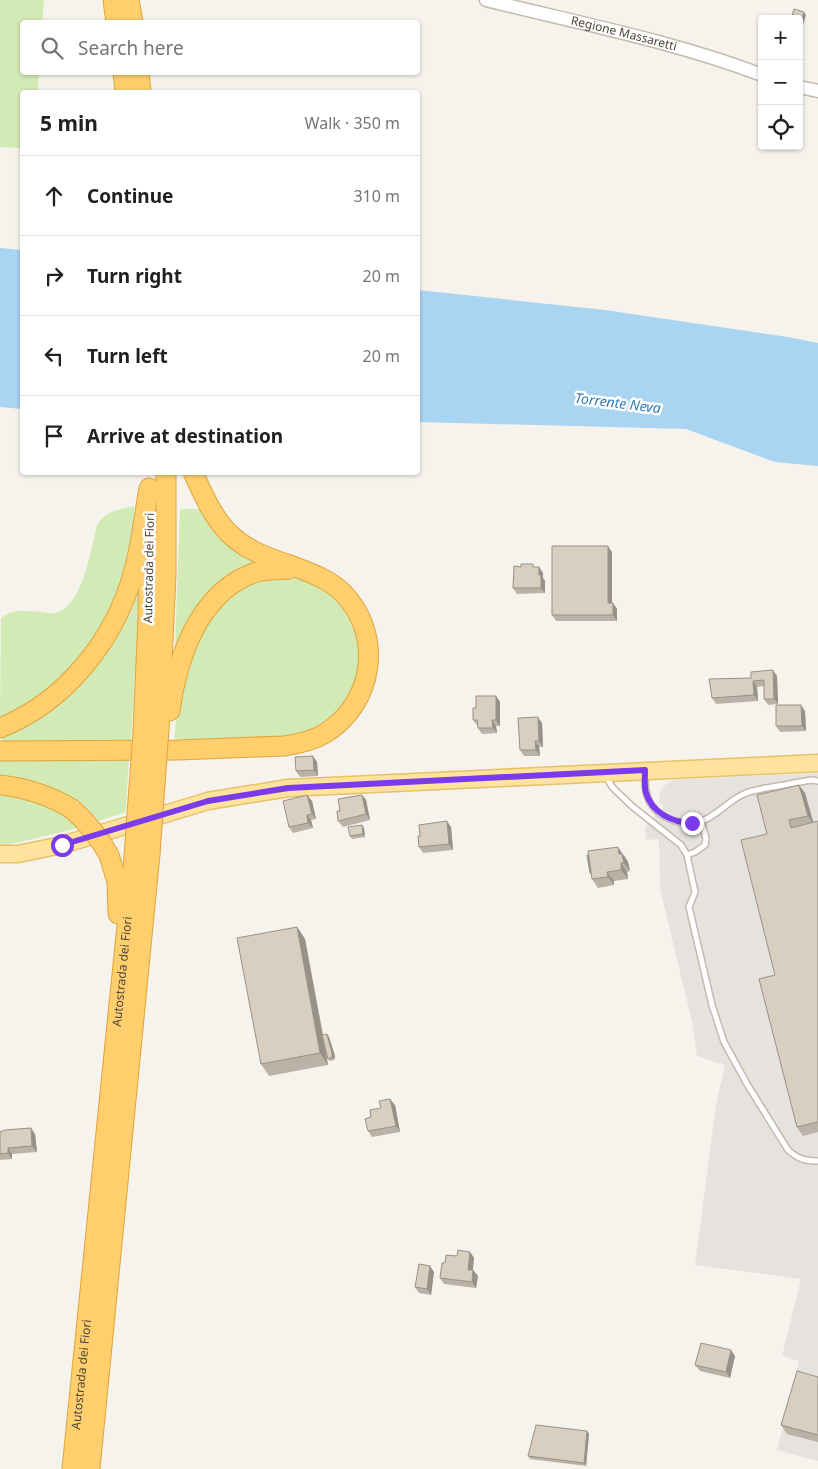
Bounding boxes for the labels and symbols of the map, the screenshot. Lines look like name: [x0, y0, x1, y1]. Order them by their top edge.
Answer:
street label: Regione Massaretti: [569, 12, 679, 55]
water label: Torrente Neva: [574, 388, 662, 417]
street label: Autostrada dei Fiori: [139, 513, 158, 623]
route end: [681, 812, 704, 835]
route start: [51, 834, 74, 857]
street label: Autostrada dei Fiori: [108, 916, 136, 1027]
street label: Autostrada dei Fiori: [67, 1319, 95, 1430]

